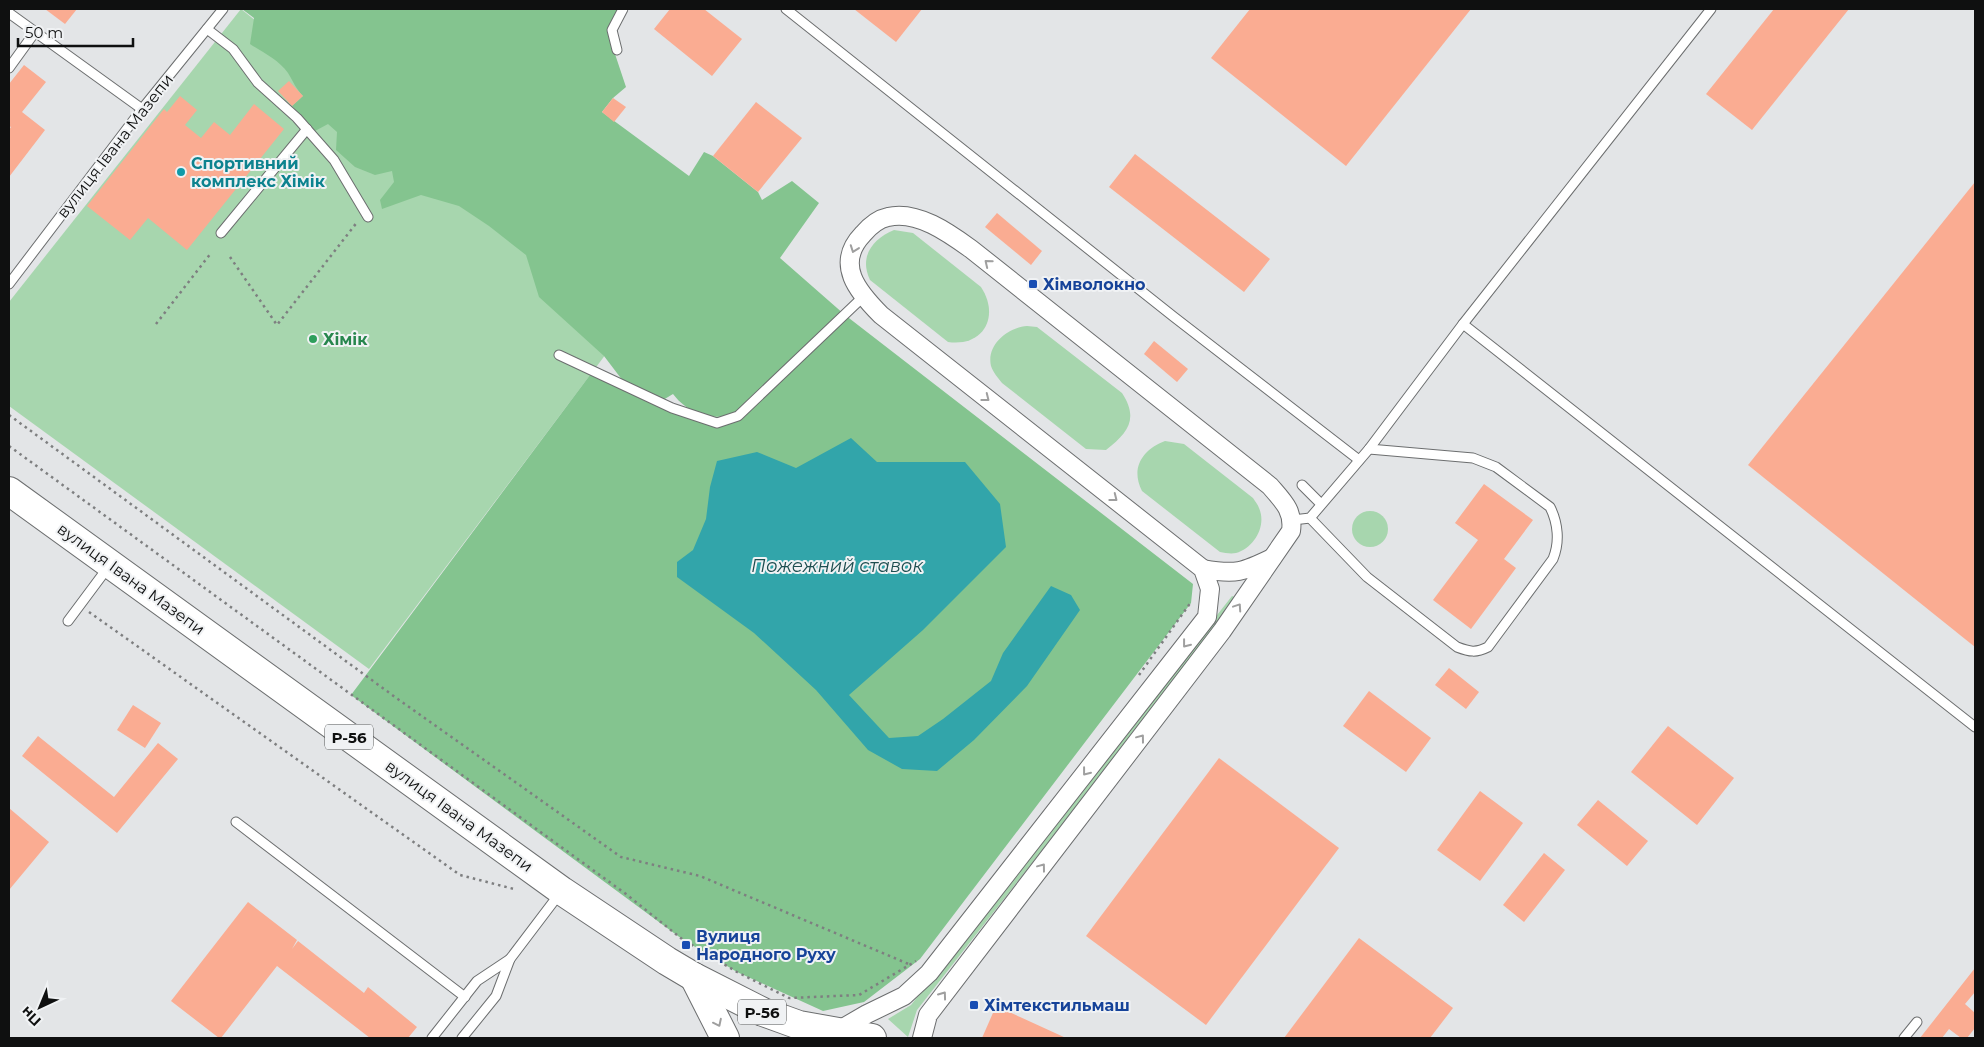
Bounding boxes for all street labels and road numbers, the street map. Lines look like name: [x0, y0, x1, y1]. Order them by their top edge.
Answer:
street label: вулиця Івана Мазепи: [53, 70, 177, 222]
street label: вулиця Івана Мазепи: [54, 519, 208, 639]
road number: Р-56: [325, 724, 373, 750]
street label: вулиця Івана Мазепи: [382, 756, 536, 876]
road number: Р-56: [738, 1000, 786, 1024]

